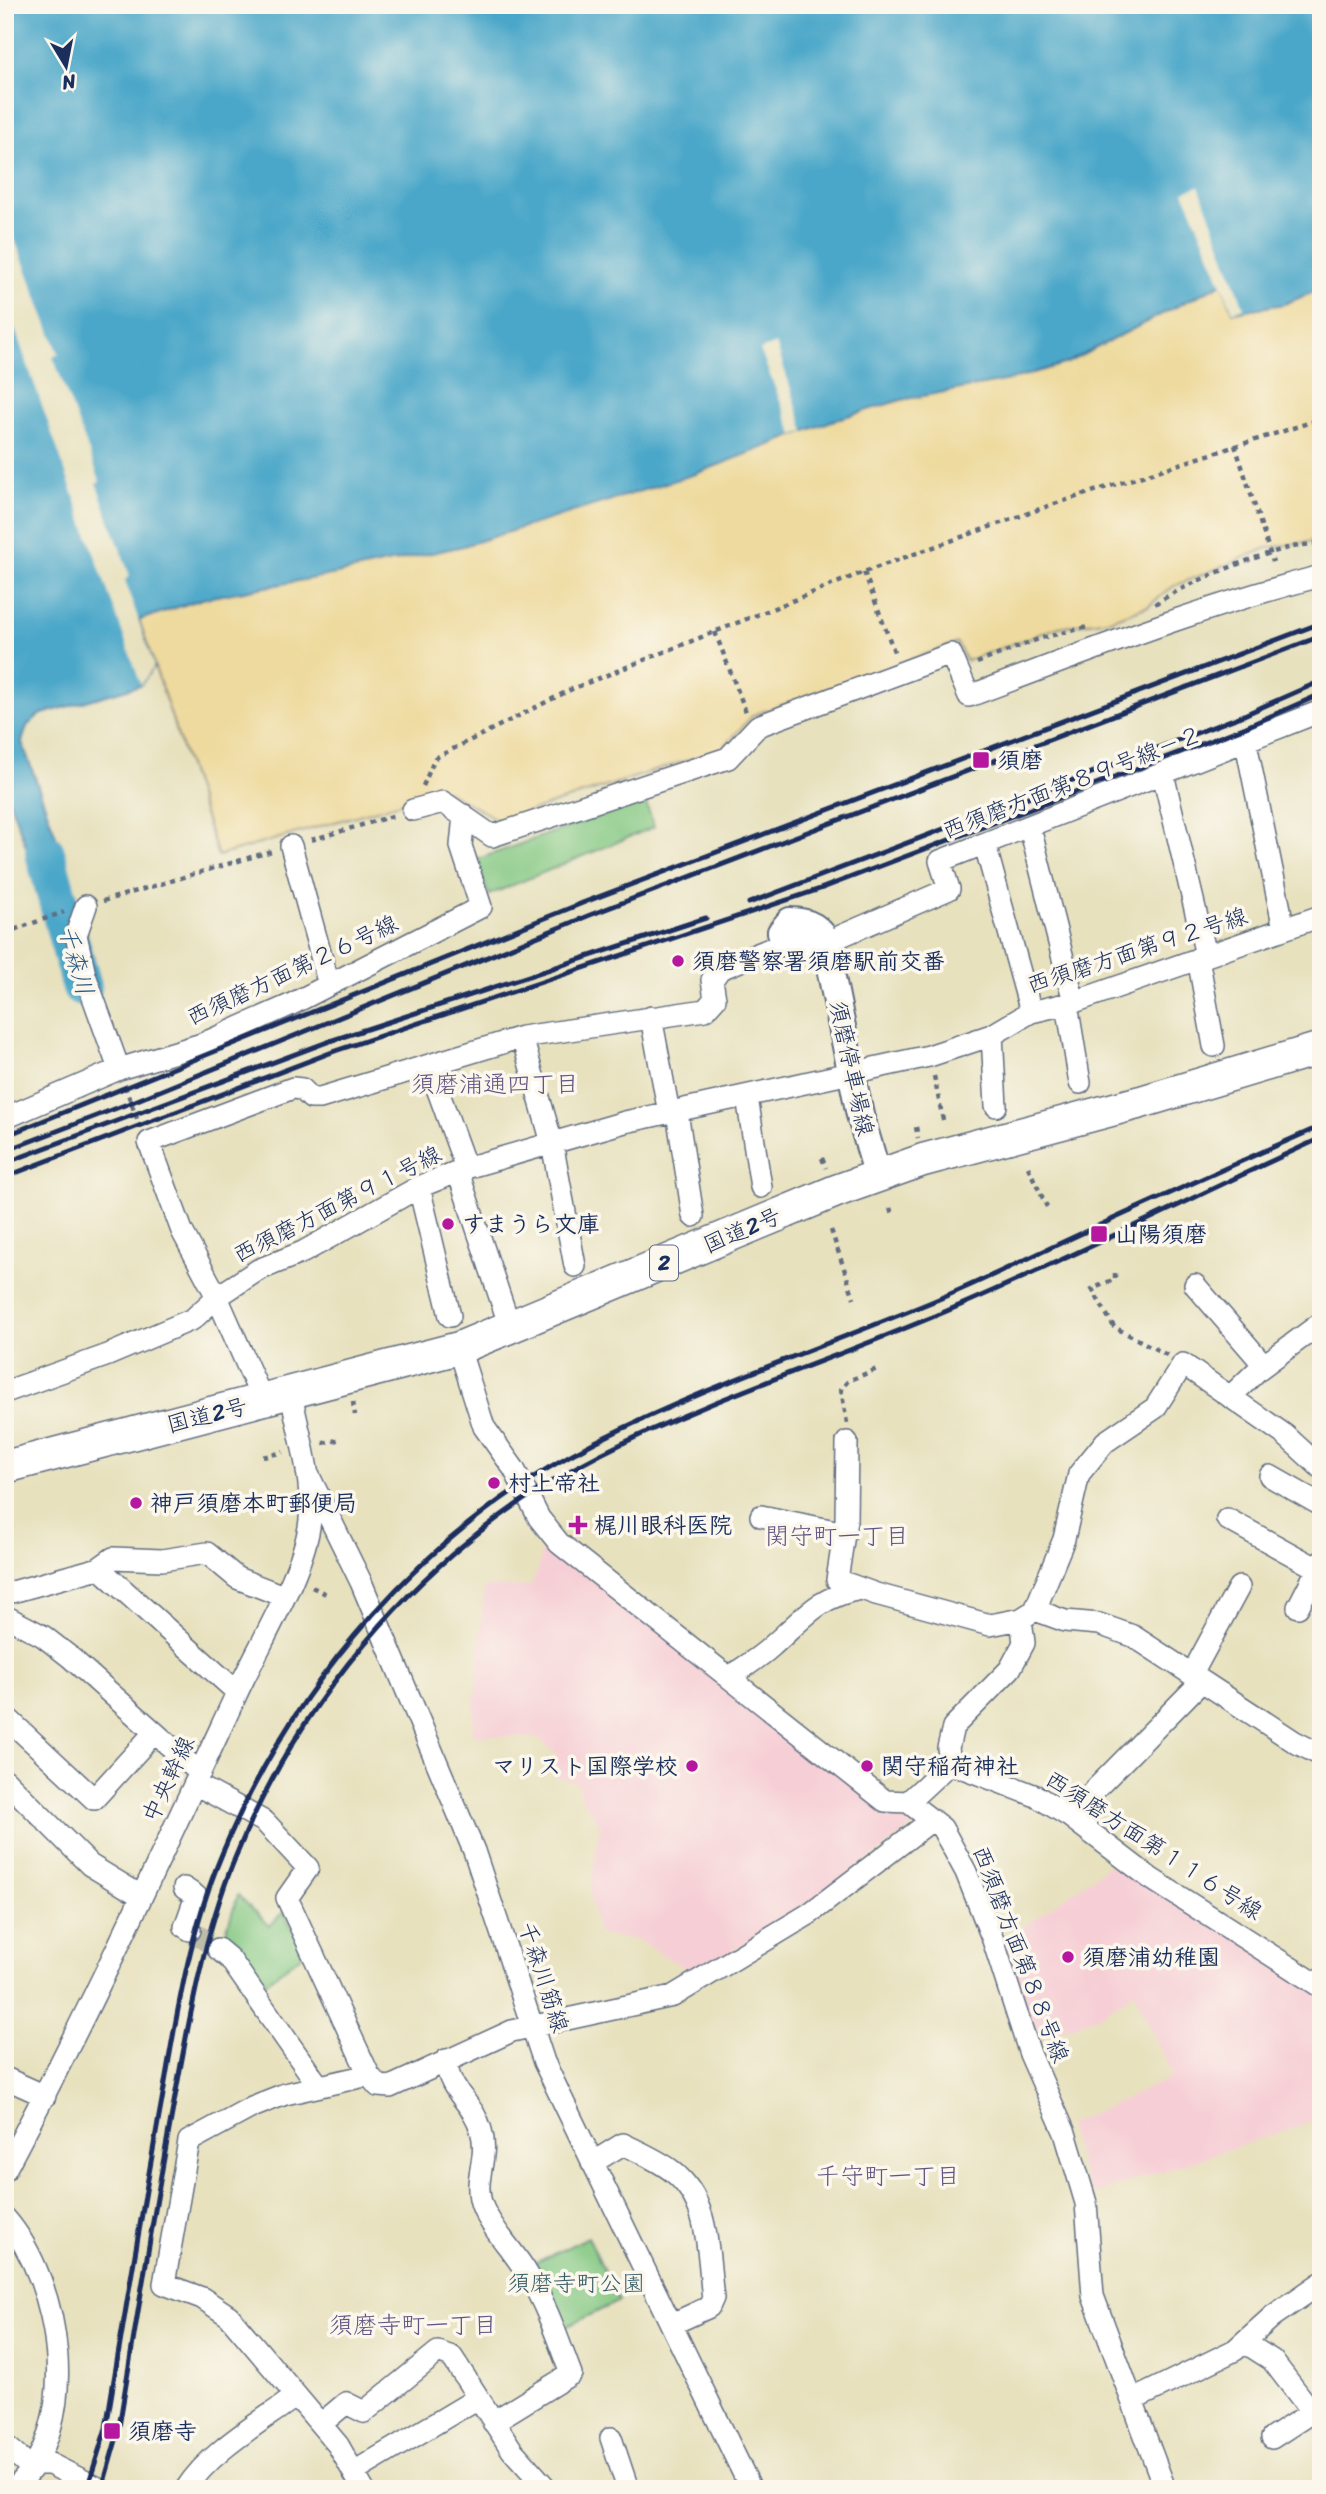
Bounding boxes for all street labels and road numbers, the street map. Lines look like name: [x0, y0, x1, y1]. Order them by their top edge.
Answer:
street label: 西須磨方面第８９号線－２: [936, 714, 1208, 851]
street label: 西須磨方面第９２号線: [1021, 895, 1253, 1006]
street label: 西須磨方面第２６号線: [179, 903, 405, 1038]
street label: 須磨停車場線: [817, 996, 886, 1140]
street label: 西須磨方面第９１号線: [225, 1134, 449, 1275]
street label: 国道2号: [696, 1196, 788, 1265]
road number: 2: [650, 1246, 678, 1280]
street label: 国道2号: [162, 1386, 252, 1445]
street label: 中央幹線: [130, 1729, 206, 1830]
street label: 西須磨方面第１１６号線: [1036, 1759, 1271, 1932]
street label: 西須磨方面第８８号線: [960, 1839, 1081, 2069]
street label: 千森川筋線: [506, 1916, 581, 2038]

